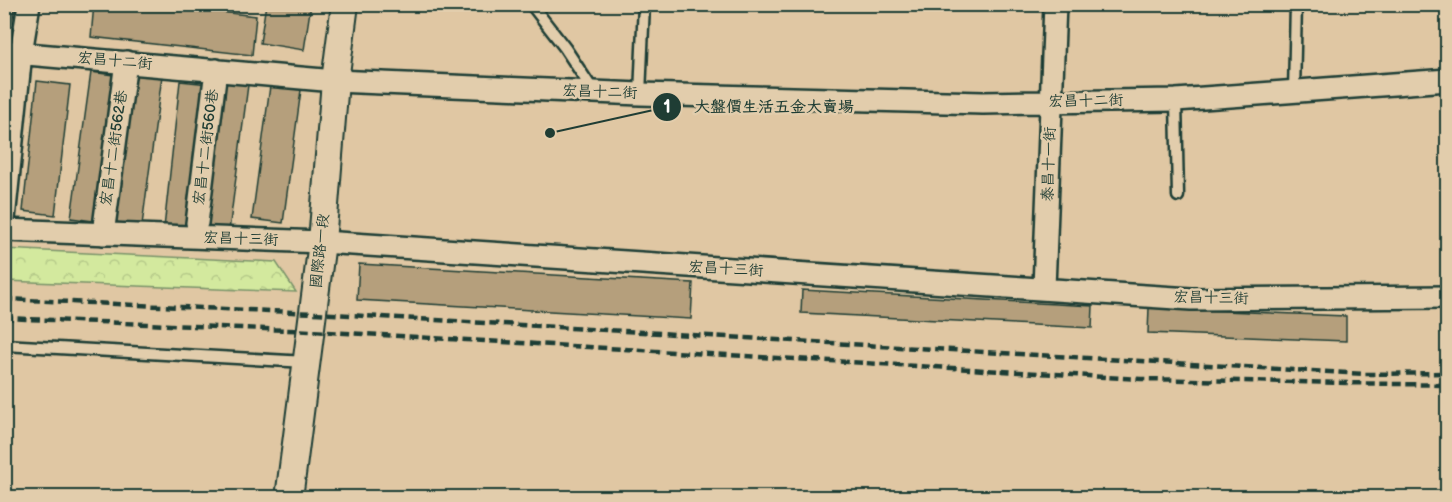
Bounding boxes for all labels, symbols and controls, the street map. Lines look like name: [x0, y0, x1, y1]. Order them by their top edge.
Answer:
street label: 宏昌十二街: [77, 48, 153, 74]
street label: 宏昌十二街: [562, 81, 638, 103]
street label: 宏昌十二街560巷: [189, 88, 223, 206]
street label: 宏昌十二街562巷: [96, 89, 132, 207]
callout: 大盤價生活五金大賣場: [652, 90, 866, 124]
street label: 宏昌十二街: [1048, 91, 1124, 111]
text: 1: [663, 97, 671, 118]
text: 大盤價生活五金大賣場: [694, 98, 854, 117]
street label: 泰昌十一街: [1038, 126, 1060, 202]
street label: 國際路一段: [307, 213, 333, 289]
street label: 宏昌十三街: [203, 228, 279, 250]
street label: 宏昌十三街: [688, 258, 764, 280]
street label: 宏昌十三街: [1173, 288, 1249, 308]

